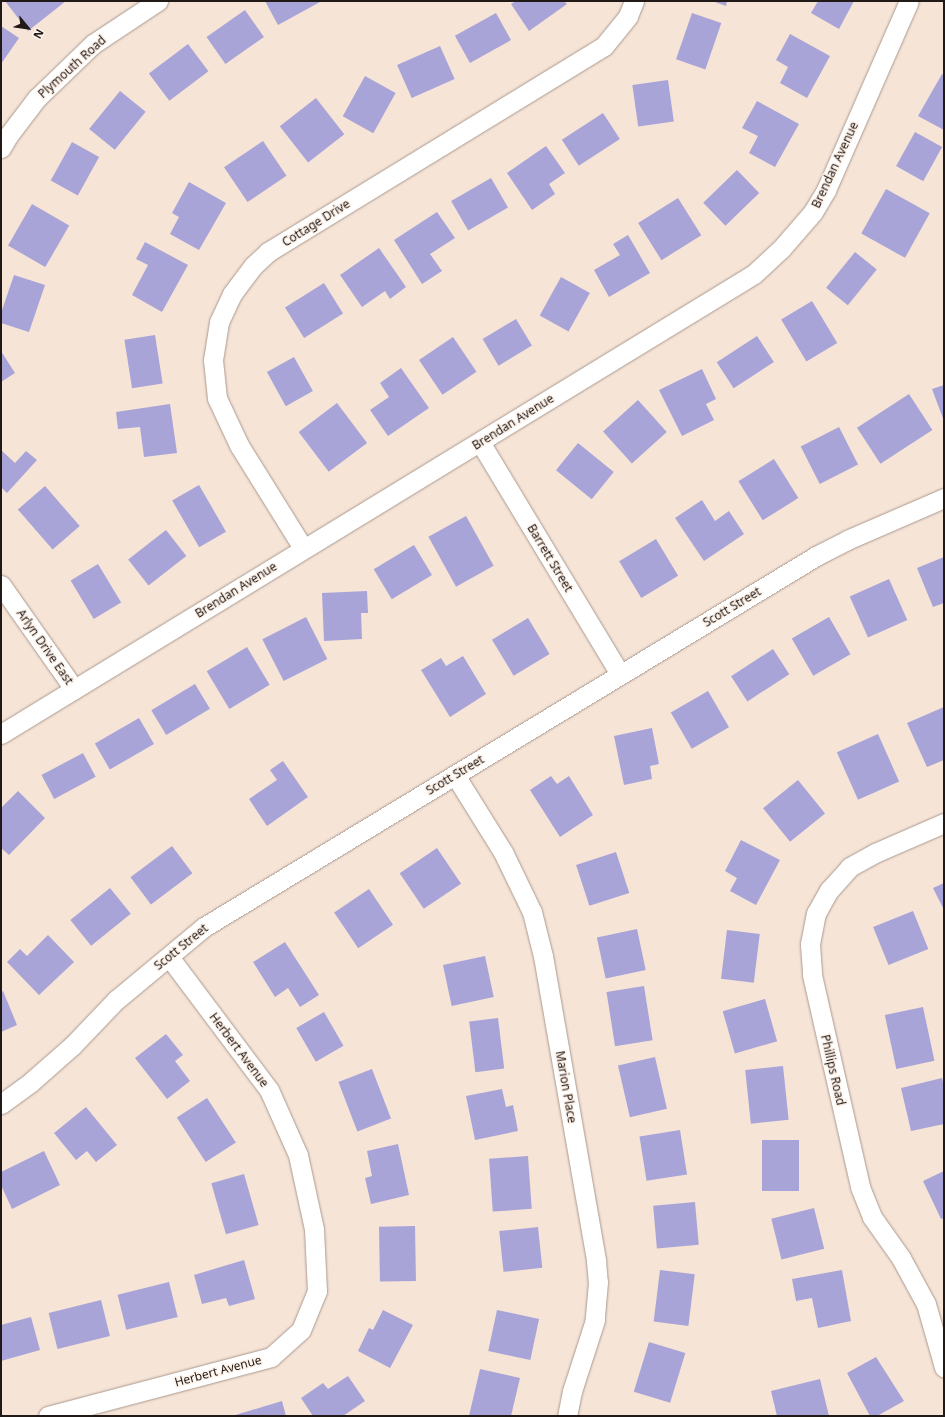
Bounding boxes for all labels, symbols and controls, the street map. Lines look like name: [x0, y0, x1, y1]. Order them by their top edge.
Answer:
north arrow: [8, 8, 48, 48]
text: N: [30, 27, 48, 42]
street label: Plymouth Road: [35, 33, 109, 101]
street label: Brendan Avenue: [809, 120, 861, 210]
street label: Cottage Drive: [279, 196, 353, 250]
street label: Brendan Avenue: [470, 391, 556, 453]
street label: Barrett Street: [524, 522, 576, 594]
street label: Brendan Avenue: [193, 559, 279, 621]
street label: Scott Street: [700, 584, 764, 630]
street label: Arlyn Drive East: [14, 607, 76, 687]
street label: Scott Street: [423, 752, 487, 798]
street label: Scott Street: [151, 921, 211, 973]
street label: Herbert Avenue: [206, 1010, 272, 1090]
street label: Phillips Road: [818, 1033, 848, 1107]
street label: Marion Place: [553, 1050, 579, 1124]
street label: Herbert Avenue: [173, 1352, 263, 1390]

